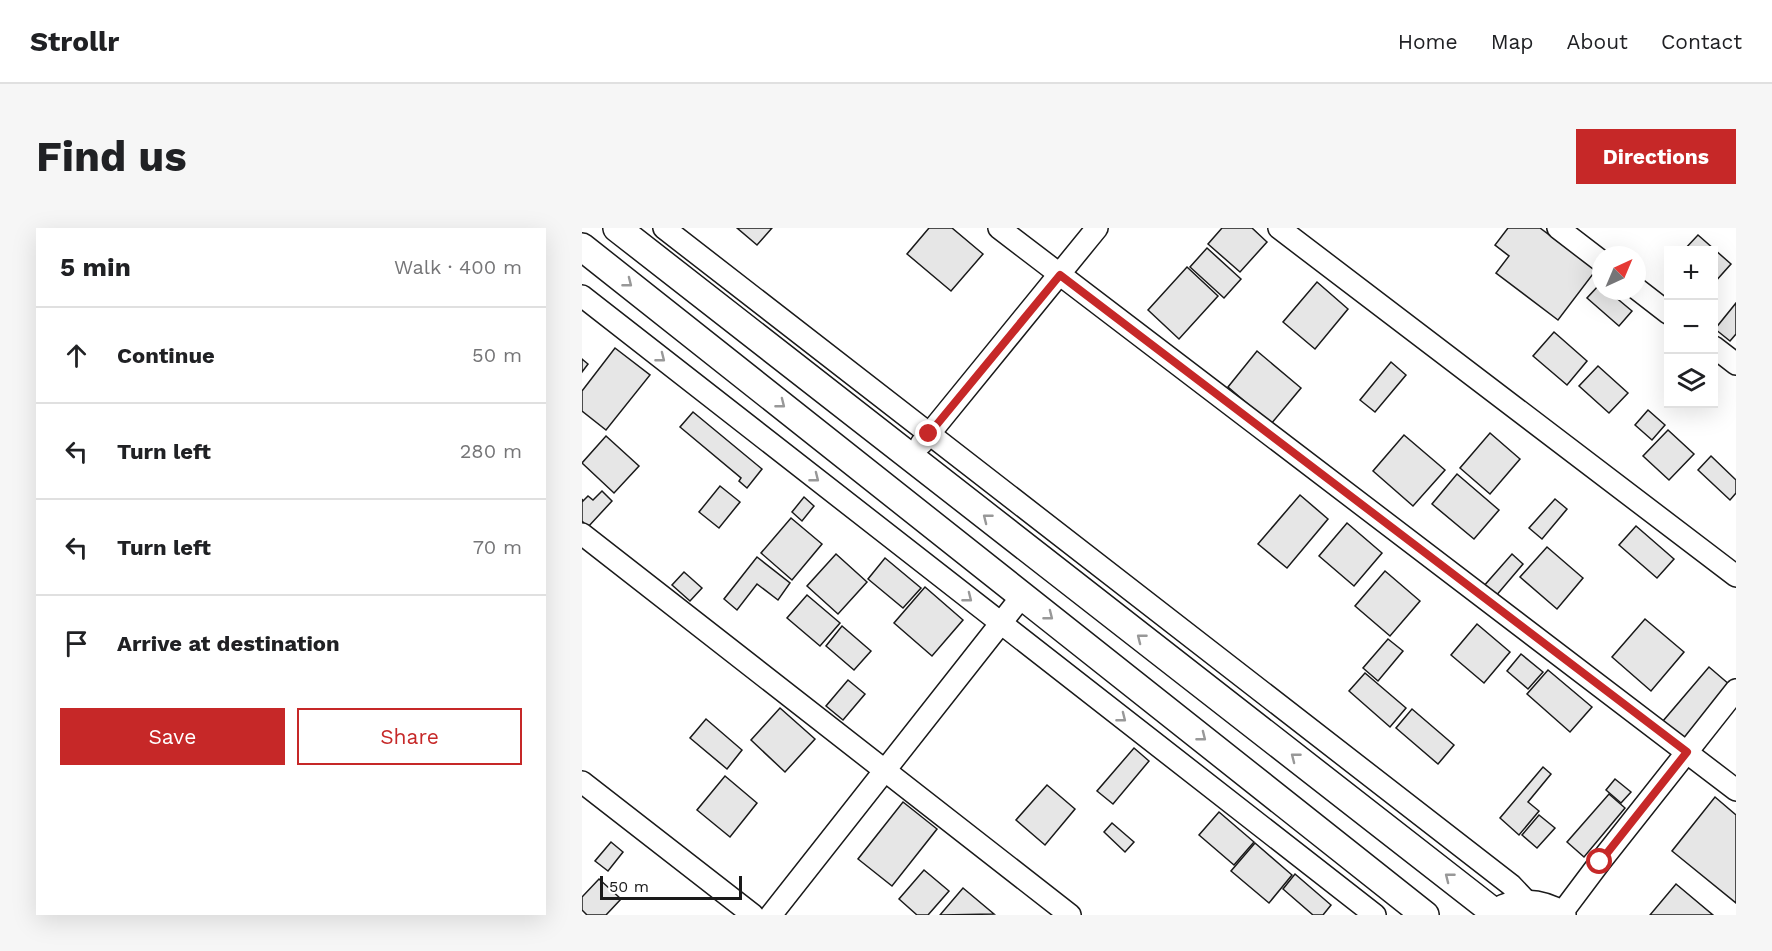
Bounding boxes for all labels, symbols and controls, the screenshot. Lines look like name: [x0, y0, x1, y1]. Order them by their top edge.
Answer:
text: Strollr: [30, 25, 119, 58]
text: Home: [1398, 29, 1458, 54]
text: Map: [1491, 29, 1534, 54]
text: About: [1567, 29, 1628, 54]
text: Contact: [1661, 29, 1742, 54]
button: Directions: [1576, 129, 1736, 184]
text: Find us: [36, 132, 187, 181]
north arrow: [1592, 246, 1646, 300]
map controls: [1664, 246, 1718, 408]
button: +: [1664, 246, 1718, 300]
text: 5 min: [60, 252, 131, 282]
text: Walk · 400 m: [394, 255, 522, 279]
one-way arrow: [621, 275, 632, 286]
button: −: [1664, 300, 1718, 354]
icon: ahead: [60, 339, 93, 372]
text: Continue: [117, 343, 215, 368]
text: 50 m: [472, 343, 522, 367]
one-way arrow: [654, 350, 665, 361]
button: layers: [1664, 354, 1718, 408]
one-way arrow: [774, 396, 785, 407]
route end: [915, 420, 941, 446]
icon: left: [60, 435, 93, 468]
text: Turn left: [117, 439, 211, 464]
text: 280 m: [460, 439, 522, 463]
one-way arrow: [808, 470, 819, 481]
one-way arrow: [983, 514, 994, 525]
icon: left: [60, 531, 93, 564]
text: Turn left: [117, 535, 211, 560]
text: 70 m: [473, 535, 522, 559]
one-way arrow: [962, 590, 973, 601]
one-way arrow: [1042, 609, 1053, 620]
icon: arrive: [60, 627, 93, 660]
text: Arrive at destination: [117, 631, 340, 656]
one-way arrow: [1137, 634, 1148, 645]
button: Save: [60, 708, 285, 765]
button: Share: [297, 708, 522, 765]
one-way arrow: [1115, 710, 1126, 721]
one-way arrow: [1195, 730, 1206, 741]
one-way arrow: [1291, 754, 1302, 765]
route start: [1586, 848, 1612, 874]
scale bar: [600, 873, 742, 900]
one-way arrow: [1445, 873, 1456, 884]
text: 50 m: [609, 877, 649, 896]

